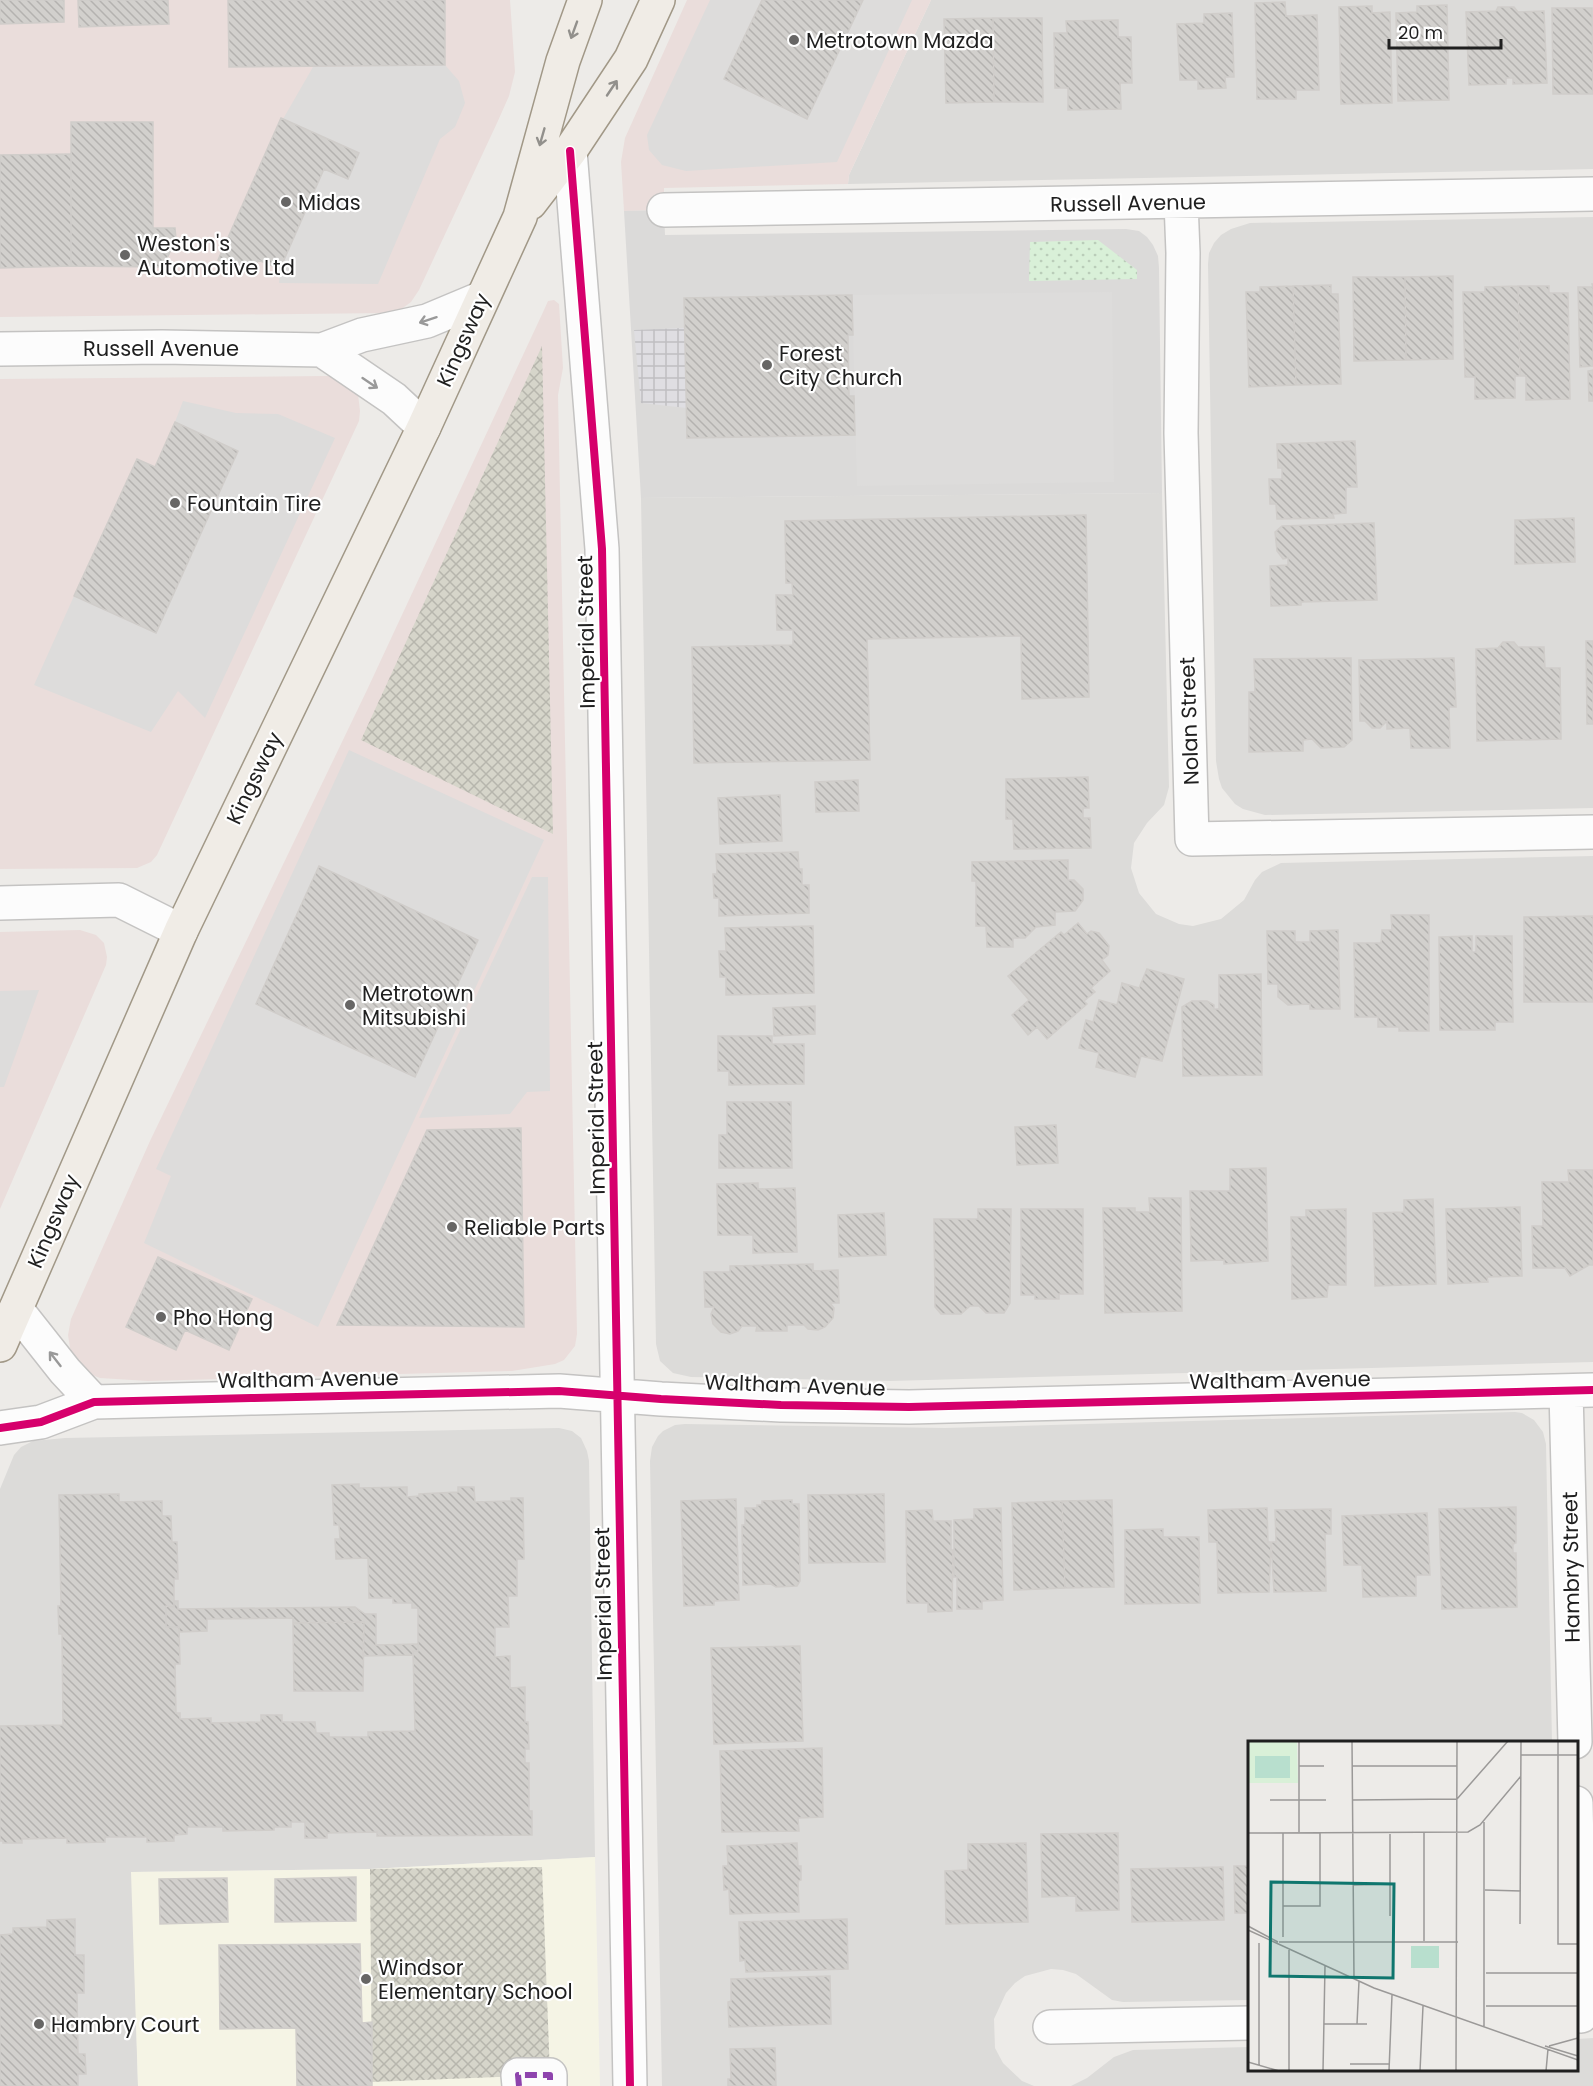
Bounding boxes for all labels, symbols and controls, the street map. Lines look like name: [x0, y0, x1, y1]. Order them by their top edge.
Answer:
scale bar: [1389, 12, 1502, 50]
one-way arrow: [568, 20, 579, 39]
text: 20 m: [1398, 20, 1443, 45]
place label: Metrotown Mazda: [806, 26, 994, 55]
marker: Metrotown Mazda: [787, 33, 801, 47]
one-way arrow: [606, 80, 618, 96]
one-way arrow: [535, 127, 547, 146]
street label: Russell Avenue: [1050, 187, 1206, 219]
place label: Midas: [298, 188, 361, 217]
marker: Midas: [279, 195, 293, 209]
place label: Weston's Automotive Ltd: [137, 229, 295, 282]
marker: Weston's Automotive Ltd: [118, 248, 132, 262]
street label: Kingsway: [429, 288, 497, 391]
one-way arrow: [419, 315, 438, 326]
street label: Russell Avenue: [83, 334, 239, 363]
place label: Forest City Church: [779, 339, 903, 392]
marker: Forest City Church: [760, 358, 774, 372]
one-way arrow: [361, 377, 378, 389]
place label: Fountain Tire: [187, 489, 321, 518]
marker: Fountain Tire: [168, 496, 182, 510]
street label: Imperial Street: [570, 555, 602, 709]
street label: Nolan Street: [1172, 656, 1206, 786]
street label: Kingsway: [219, 727, 289, 829]
place label: Metrotown Mitsubishi: [362, 979, 474, 1032]
marker: Metrotown Mitsubishi: [343, 998, 357, 1012]
street label: Imperial Street: [580, 1041, 612, 1195]
street label: Kingsway: [20, 1169, 86, 1273]
place label: Reliable Parts: [464, 1213, 605, 1242]
marker: Reliable Parts: [445, 1220, 459, 1234]
place label: Pho Hong: [173, 1303, 273, 1332]
marker: Pho Hong: [154, 1310, 168, 1324]
one-way arrow: [48, 1351, 61, 1367]
street label: Waltham Avenue: [217, 1363, 399, 1395]
street label: Waltham Avenue: [1189, 1364, 1371, 1396]
street label: Waltham Avenue: [704, 1367, 886, 1403]
street label: Hambry Street: [1555, 1491, 1587, 1643]
street label: Imperial Street: [587, 1527, 619, 1681]
inset map: [1248, 1741, 1578, 2071]
place label: Windsor Elementary School: [378, 1953, 573, 2006]
marker: Windsor Elementary School: [359, 1972, 373, 1986]
place label: Hambry Court: [51, 2010, 199, 2039]
marker: Hambry Court: [32, 2017, 46, 2031]

